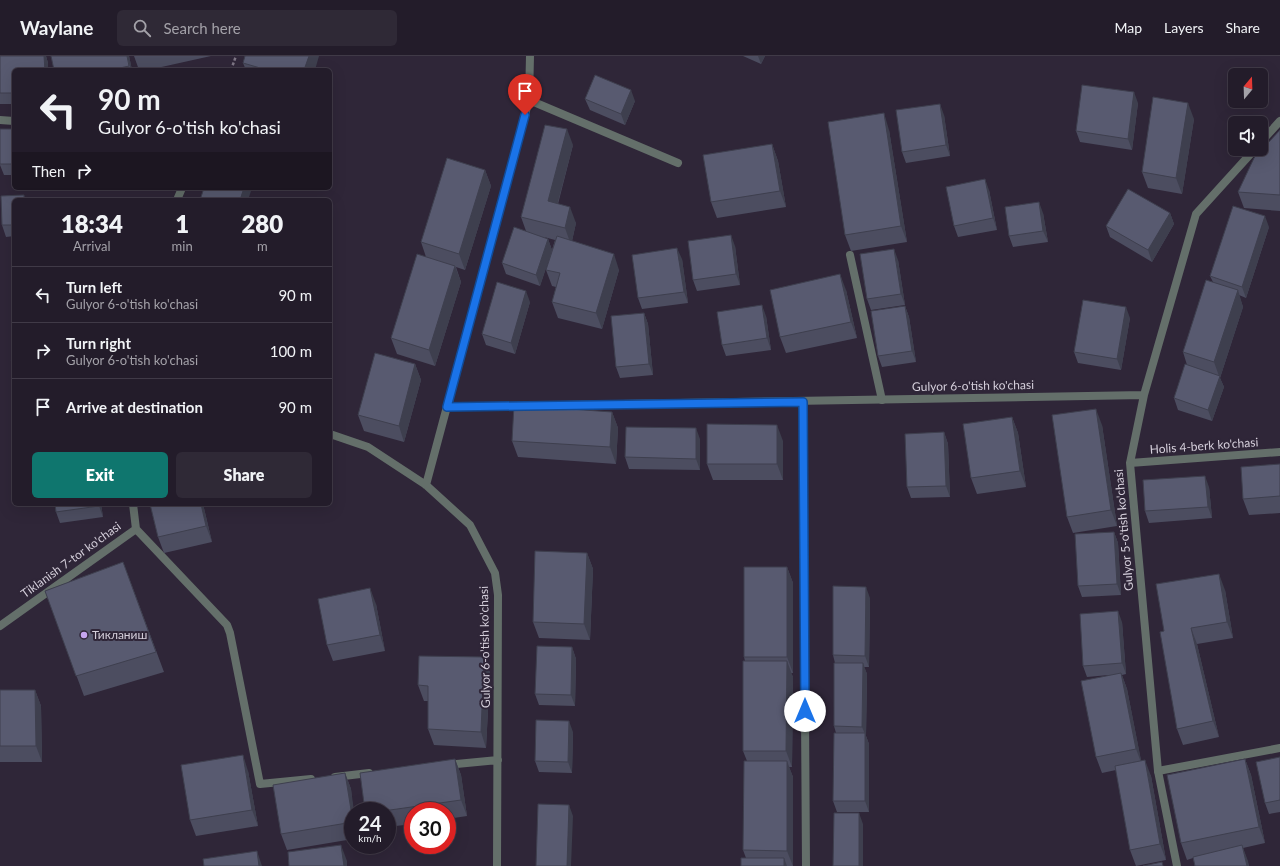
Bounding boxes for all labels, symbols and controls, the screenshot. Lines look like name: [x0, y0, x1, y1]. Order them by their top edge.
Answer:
search box: [117, 10, 397, 46]
text: Waylane: [20, 16, 93, 39]
icon: search: [131, 17, 153, 39]
text: Search here: [163, 19, 241, 37]
text: Map: [1114, 19, 1142, 36]
text: Layers: [1164, 19, 1204, 36]
text: Share: [1226, 19, 1260, 36]
north arrow: [1228, 68, 1268, 108]
map controls: [1228, 68, 1268, 156]
pin: [508, 74, 542, 115]
icon: arrive: [514, 80, 536, 102]
text: 90 m: [98, 82, 161, 116]
icon: left: [32, 84, 84, 136]
text: Gulyor 6-o'tish ko'chasi: [98, 116, 281, 138]
button: sound: [1228, 116, 1268, 156]
icon: right: [73, 160, 95, 182]
text: Then: [32, 162, 65, 180]
text: 18:34: [61, 209, 123, 238]
text: 1: [175, 209, 189, 238]
text: 280: [241, 209, 283, 238]
text: Arrival: [73, 238, 111, 254]
text: min: [172, 238, 193, 254]
text: m: [257, 238, 268, 254]
text: Turn left: [66, 278, 122, 296]
icon: left: [32, 284, 54, 306]
text: 90 m: [278, 286, 312, 304]
text: Gulyor 6-o'tish ko'chasi: [66, 296, 198, 312]
text: Turn right: [66, 334, 131, 352]
icon: right: [32, 340, 54, 362]
text: 100 m: [270, 342, 312, 360]
text: Gulyor 6-o'tish ko'chasi: [66, 352, 198, 368]
street label: Gulyor 6-o'tish ko'chasi: [912, 377, 1034, 394]
icon: arrive: [32, 396, 54, 418]
text: Arrive at destination: [66, 398, 203, 416]
text: 90 m: [278, 398, 312, 416]
street label: Holis 4-berk ko'chasi: [1149, 434, 1259, 457]
button: Exit: [32, 452, 168, 498]
button: Share: [176, 452, 312, 498]
street label: Gulyor 5-o'tish ko'chasi: [1111, 469, 1136, 591]
street label: Tiklanish 7-tor ko'chasi: [18, 518, 124, 601]
street label: Gulyor 6-o'tish ko'chasi: [476, 586, 493, 708]
place label: Тикланиш: [92, 627, 148, 642]
marker: Тикланиш: [79, 630, 89, 640]
position arrow: [784, 690, 826, 732]
speed limit sign: 30: [404, 802, 456, 854]
text: 24: [358, 811, 382, 835]
text: km/h: [358, 832, 382, 844]

